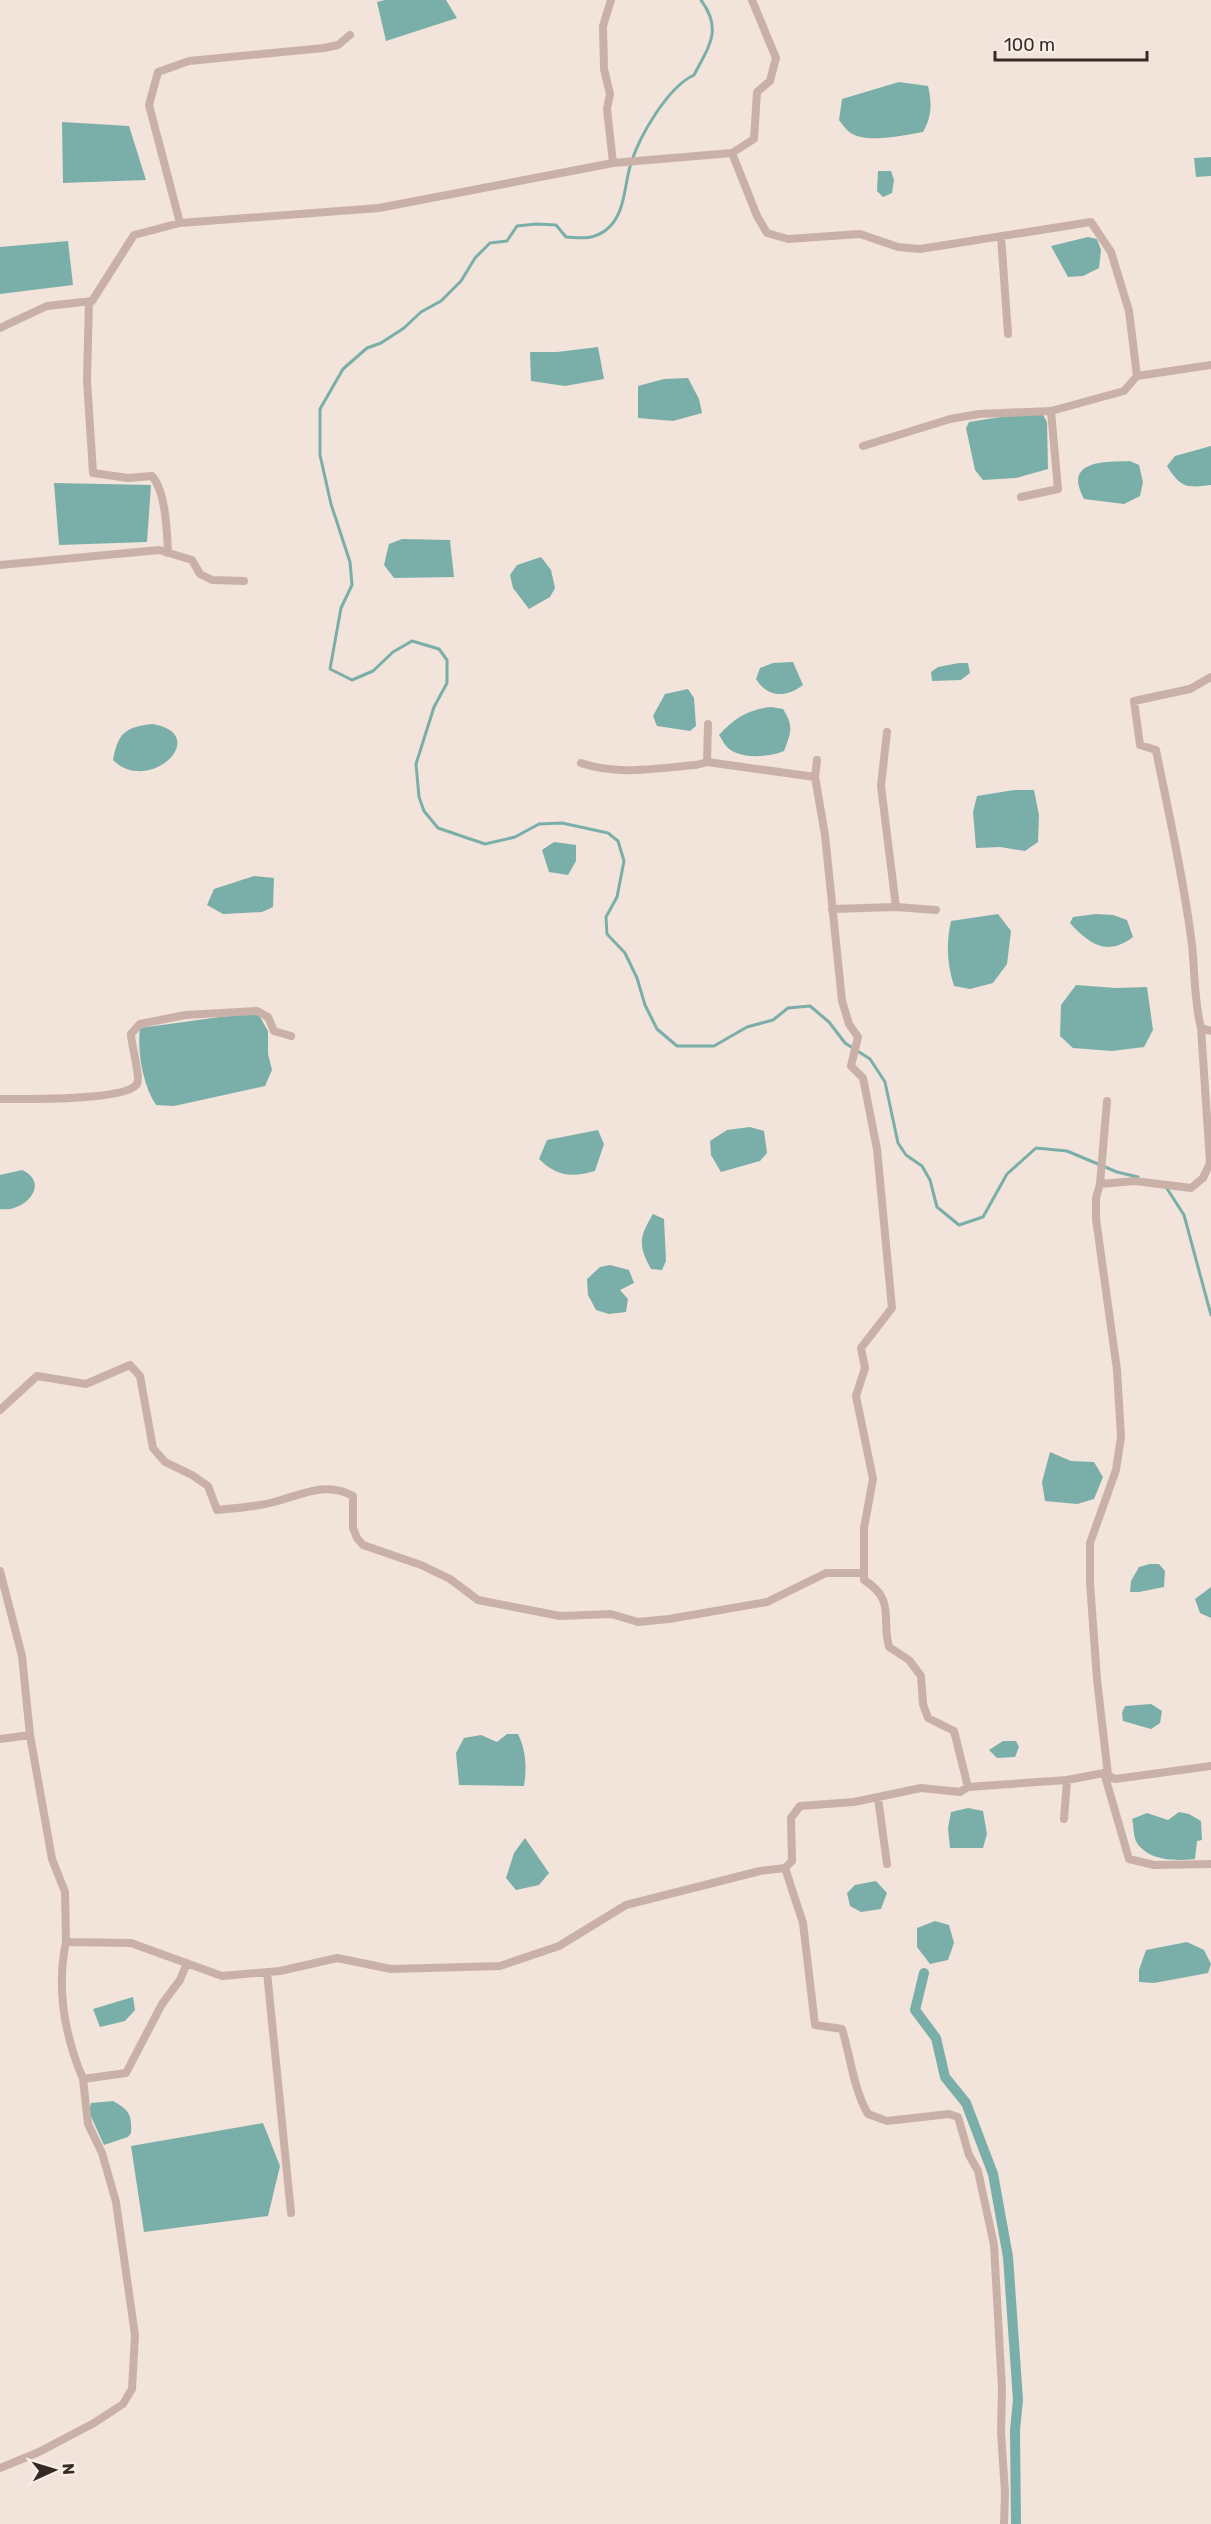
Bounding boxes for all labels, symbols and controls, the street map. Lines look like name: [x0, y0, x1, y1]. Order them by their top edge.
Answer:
scale bar: [995, 24, 1146, 62]
text: 100 m: [1004, 34, 1055, 56]
north arrow: [24, 2440, 84, 2500]
text: N: [59, 2463, 78, 2475]

